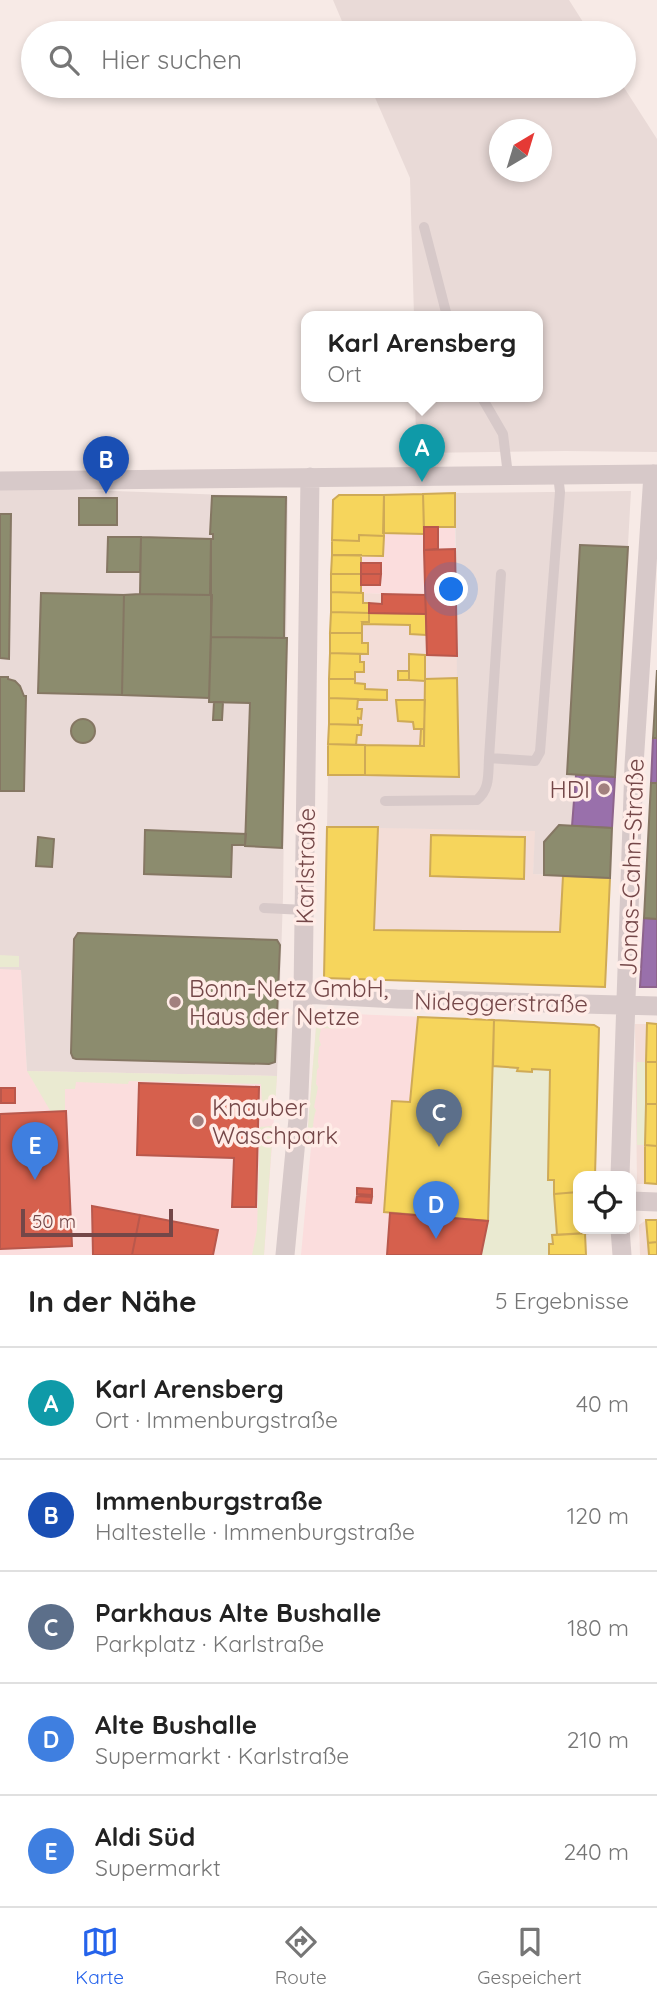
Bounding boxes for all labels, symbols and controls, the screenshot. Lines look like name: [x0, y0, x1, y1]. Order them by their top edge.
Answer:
search box: [21, 21, 636, 98]
icon: search: [45, 41, 83, 79]
text: Hier suchen: [101, 43, 242, 76]
north arrow: [489, 119, 552, 182]
popup: [301, 311, 543, 402]
text: Karl Arensberg: [328, 326, 516, 359]
text: Ort: [328, 359, 362, 388]
pin: A: [399, 424, 445, 482]
pin: B: [83, 436, 129, 494]
your location: [434, 572, 468, 606]
street label: Jonas-Cahn-Straße: [612, 758, 650, 976]
place label: HDI: [549, 774, 590, 804]
marker: HDI: [596, 781, 612, 797]
street label: Karlstraße: [289, 807, 321, 925]
place label: Bonn-Netz GmbH, Haus der Netze: [189, 973, 388, 1031]
street label: Nideggerstraße: [414, 985, 588, 1019]
marker: Bonn-Netz GmbH, Haus der Netze: [167, 994, 183, 1010]
pin: C: [416, 1089, 462, 1147]
place label: Knauber Waschpark: [212, 1092, 338, 1150]
marker: Knauber Waschpark: [190, 1113, 206, 1129]
pin: E: [12, 1122, 58, 1180]
map controls: [573, 1171, 636, 1234]
button: locate: [573, 1171, 636, 1234]
pin: D: [413, 1181, 459, 1239]
scale bar: [21, 1206, 173, 1238]
text: 50 m: [32, 1209, 76, 1233]
text: In der Nähe: [28, 1282, 197, 1320]
text: 5 Ergebnisse: [495, 1286, 629, 1315]
text: Karl Arensberg: [95, 1372, 284, 1405]
text: A: [44, 1389, 58, 1418]
text: 40 m: [576, 1389, 629, 1418]
text: Ort · Immenburgstraße: [95, 1405, 338, 1434]
text: Immenburgstraße: [95, 1484, 323, 1517]
text: B: [43, 1501, 59, 1530]
text: 120 m: [567, 1501, 629, 1530]
text: Haltestelle · Immenburgstraße: [95, 1517, 415, 1546]
text: Parkhaus Alte Bushalle: [95, 1596, 381, 1629]
text: C: [44, 1613, 58, 1642]
text: 180 m: [567, 1613, 629, 1642]
text: Parkplatz · Karlstraße: [95, 1629, 324, 1658]
text: Alte Bushalle: [95, 1708, 257, 1741]
text: D: [43, 1725, 59, 1754]
text: 210 m: [567, 1725, 629, 1754]
text: Supermarkt · Karlstraße: [95, 1741, 349, 1770]
text: Aldi Süd: [95, 1820, 195, 1853]
text: E: [44, 1837, 58, 1866]
text: 240 m: [564, 1837, 629, 1866]
text: Supermarkt: [95, 1853, 221, 1882]
tab: Karte: [75, 1923, 124, 1989]
tab: Route: [275, 1923, 327, 1989]
tab: Gespeichert: [477, 1923, 582, 1989]

